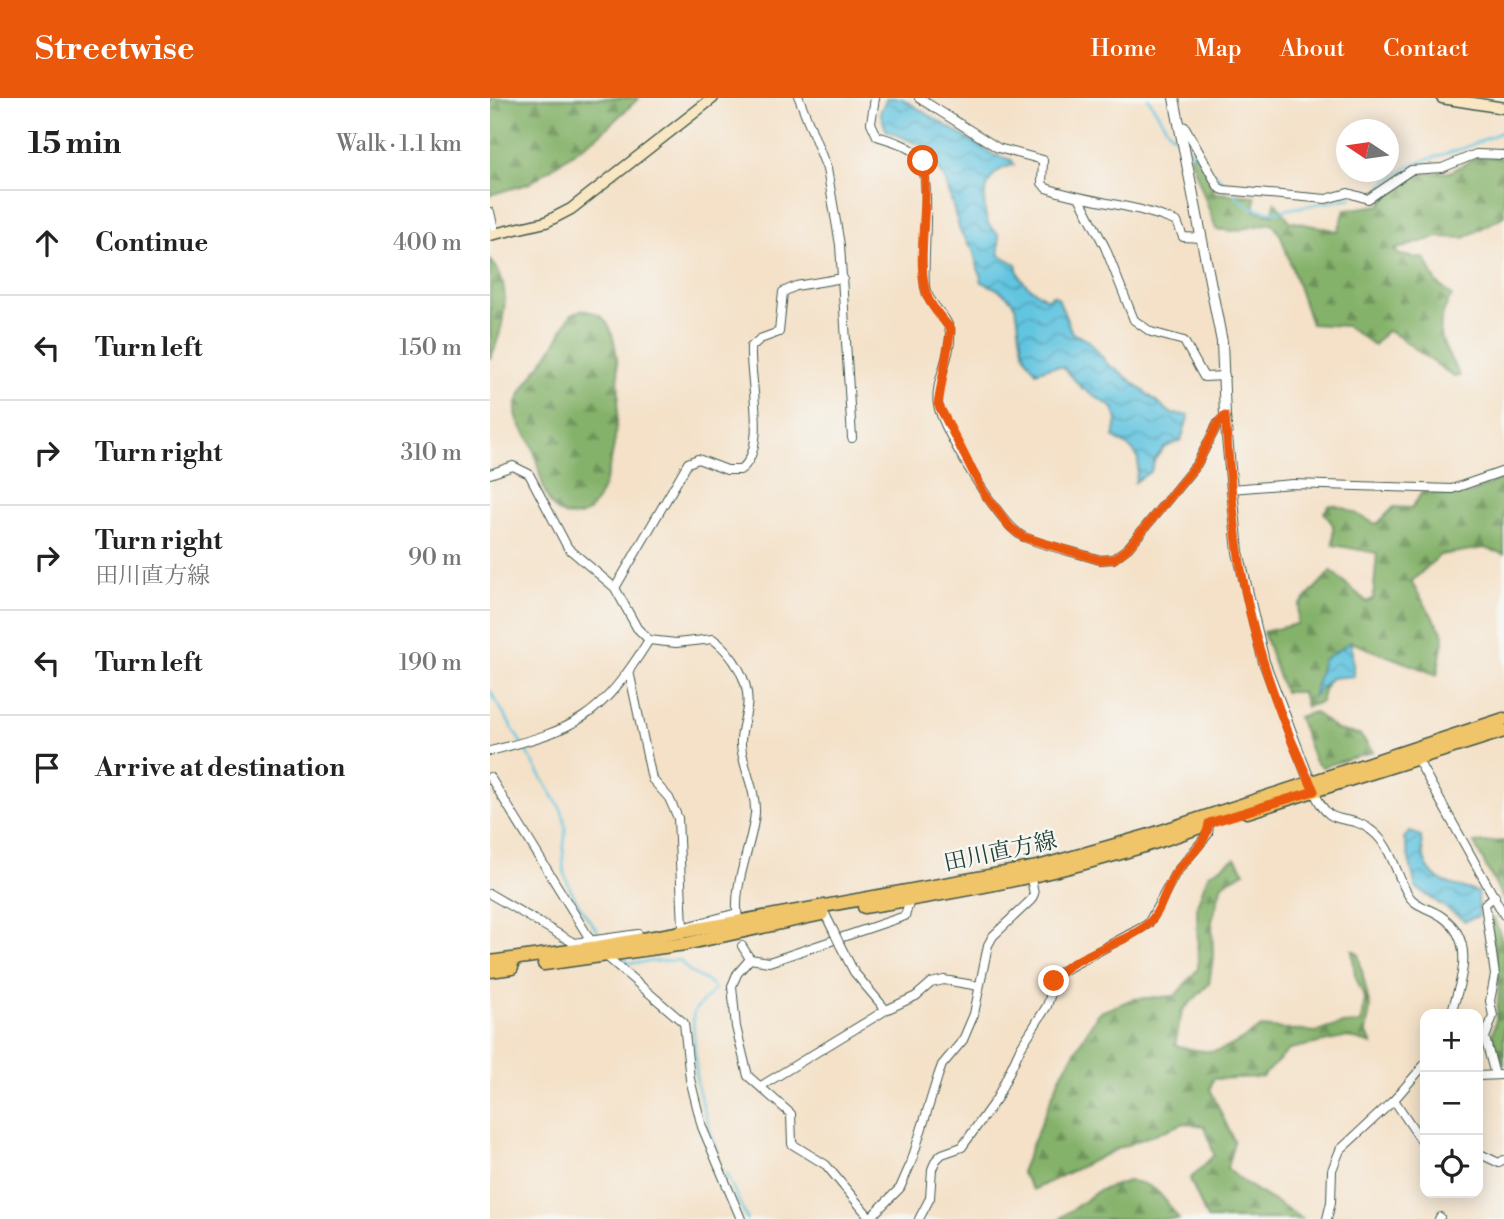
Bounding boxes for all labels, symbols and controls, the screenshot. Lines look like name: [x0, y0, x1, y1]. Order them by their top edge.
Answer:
text: Streetwise: [35, 29, 195, 70]
text: Home: [1091, 34, 1156, 64]
text: Map: [1194, 34, 1242, 64]
text: About: [1280, 34, 1345, 64]
text: Contact: [1383, 34, 1469, 64]
north arrow: [1336, 119, 1399, 182]
text: 15 min: [28, 125, 121, 163]
text: Walk · 1.1 km: [336, 130, 462, 158]
route start: [907, 145, 938, 176]
icon: ahead: [28, 224, 66, 262]
text: Continue: [95, 227, 208, 259]
text: 400 m: [393, 229, 462, 257]
icon: left: [28, 329, 66, 367]
text: Turn left: [95, 332, 203, 364]
text: 150 m: [399, 334, 462, 362]
icon: right: [28, 434, 66, 472]
text: Turn right: [95, 437, 223, 469]
text: 310 m: [401, 439, 462, 467]
text: Turn right: [95, 525, 223, 557]
icon: right: [28, 539, 66, 577]
text: 90 m: [408, 544, 462, 572]
text: 田川直方線: [95, 562, 210, 590]
icon: left: [28, 644, 66, 682]
text: Turn left: [95, 647, 203, 679]
text: 190 m: [399, 649, 462, 677]
icon: arrive: [28, 749, 66, 787]
text: Arrive at destination: [95, 752, 345, 784]
street label: 田川直方線: [941, 826, 1059, 878]
route end: [1038, 965, 1069, 996]
map controls: [1420, 1009, 1483, 1198]
button: +: [1420, 1009, 1483, 1072]
button: −: [1420, 1072, 1483, 1135]
button: locate: [1420, 1135, 1483, 1198]

